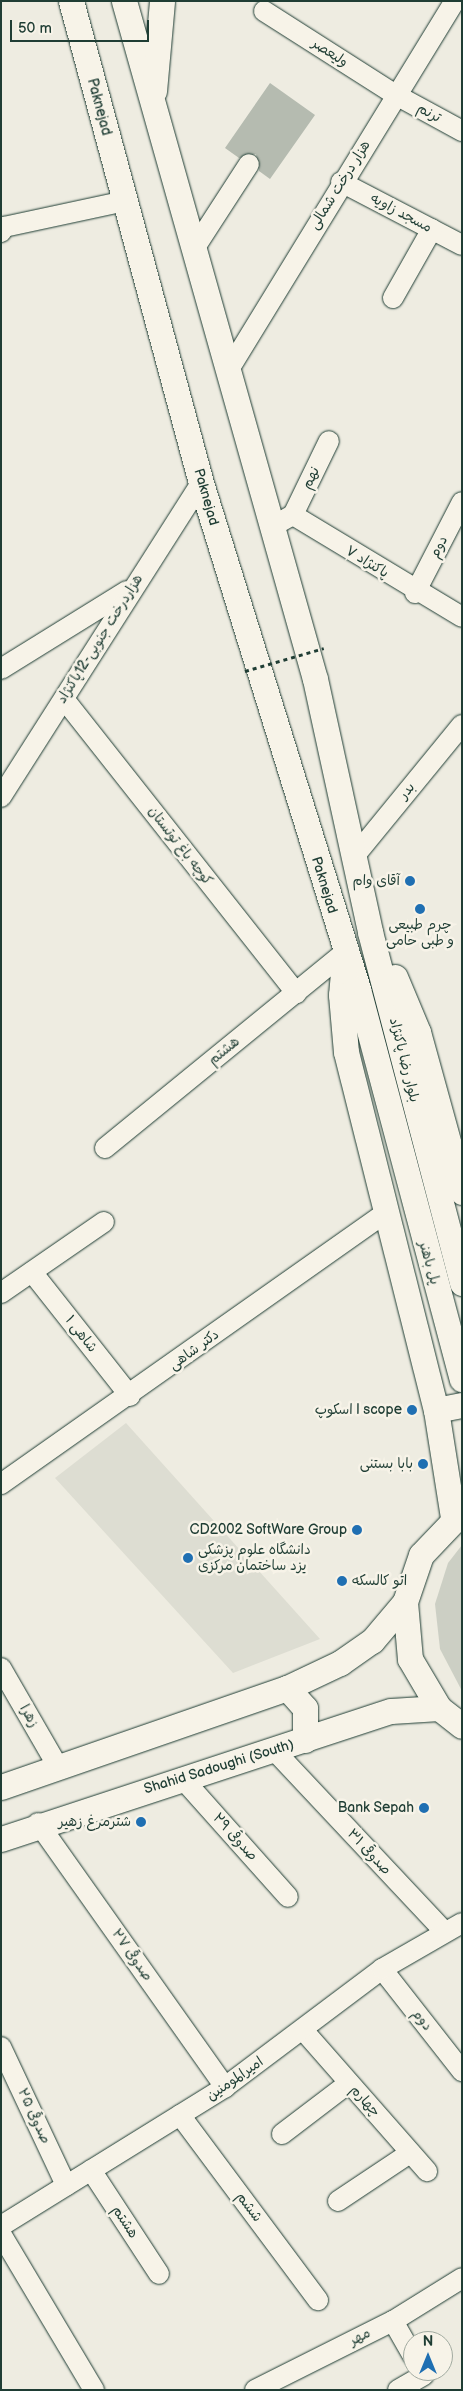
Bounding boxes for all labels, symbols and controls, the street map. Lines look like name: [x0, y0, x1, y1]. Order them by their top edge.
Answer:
scale bar: [12, 10, 151, 42]
text: 50 m: [18, 19, 52, 38]
street label: ولیعصر: [309, 35, 351, 71]
street label: Paknejad: [83, 77, 115, 137]
street label: ترنم: [414, 100, 444, 126]
street label: هزار درخت شمالی: [306, 137, 374, 233]
street label: مسجد زاویه: [367, 190, 435, 236]
street label: نهم: [298, 464, 324, 492]
street label: Paknejad: [190, 467, 222, 527]
street label: دوم: [426, 533, 452, 561]
street label: پاکنژاد ۷: [342, 542, 392, 582]
street label: هزاردرخت جنوبی-12پاکنژاد: [53, 571, 147, 707]
street label: بدر: [395, 779, 419, 803]
street label: کوچه باغ توتستان: [144, 803, 216, 889]
street label: Paknejad: [307, 855, 341, 915]
place label: آقای وام: [352, 873, 400, 889]
marker: آقای وام: [404, 875, 416, 887]
marker: چرم طبیعی و طبی حامی: [414, 903, 426, 915]
place label: چرم طبیعی و طبی حامی: [386, 917, 454, 950]
street label: بلوار رضا پاکنژاد: [385, 1016, 423, 1104]
street label: هشتم: [205, 1033, 243, 1069]
street label: پل باهنر: [415, 1239, 443, 1287]
street label: شاهی ۱: [61, 1312, 101, 1356]
street label: دکتر شاهی: [166, 1326, 222, 1374]
place label: اسکوپ | scope: [315, 1402, 402, 1418]
marker: اسکوپ | scope: [406, 1404, 418, 1416]
place label: بابا بستنی: [360, 1456, 413, 1472]
marker: بابا بستنی: [417, 1458, 429, 1470]
place label: CD2002 SoftWare Group: [189, 1522, 347, 1538]
marker: CD2002 SoftWare Group: [351, 1524, 363, 1536]
place label: دانشگاه علوم پزشکی یزد ساختمان مرکزی: [198, 1542, 311, 1574]
marker: دانشگاه علوم پزشکی یزد ساختمان مرکزی: [182, 1552, 194, 1564]
place label: اتو کالسکه: [352, 1573, 407, 1589]
marker: اتو کالسکه: [336, 1575, 348, 1587]
street label: زهرا: [16, 1702, 42, 1730]
street label: Shahid Sadoughi (South): [142, 1736, 296, 1798]
place label: Bank Sepah: [337, 1800, 414, 1816]
marker: Bank Sepah: [418, 1802, 430, 1814]
street label: صدوقی ۲۹: [209, 1810, 261, 1864]
place label: شترمرغ زهیر: [58, 1814, 131, 1830]
marker: شترمرغ زهیر: [135, 1816, 147, 1828]
street label: صدوقی ۳۱: [343, 1825, 395, 1879]
street label: صدوقی ۲۷: [108, 1926, 156, 1984]
street label: دوم: [408, 2006, 436, 2034]
street label: امیرالمومنین: [203, 2053, 267, 2105]
street label: چهارم: [346, 2082, 384, 2120]
street label: صدوقی ۲۵: [14, 2086, 54, 2146]
street label: ششم: [232, 2189, 266, 2225]
street label: هشتم: [108, 2203, 142, 2241]
street label: مهر: [347, 2325, 373, 2349]
north arrow: [403, 2331, 453, 2381]
text: N: [423, 2333, 433, 2350]

